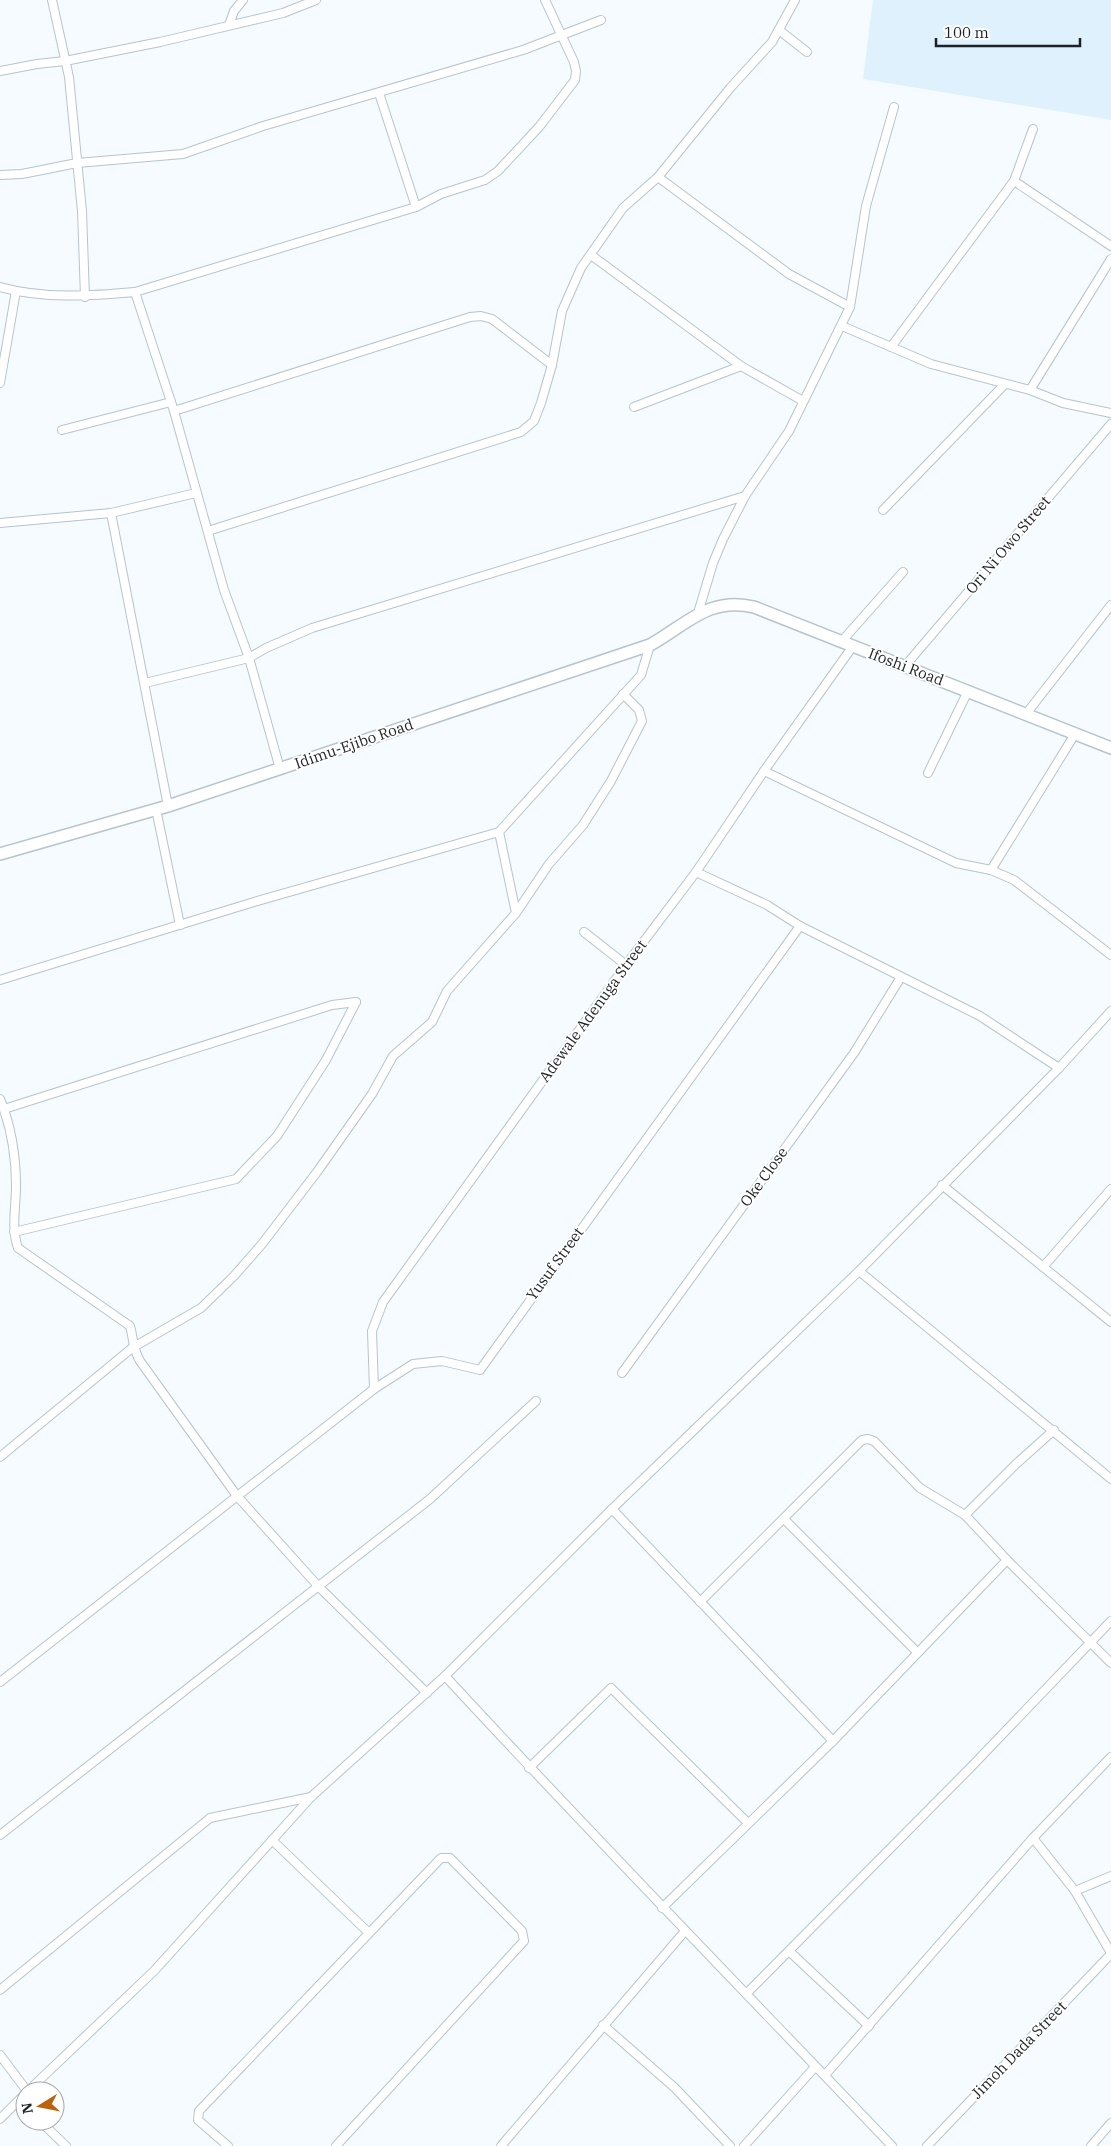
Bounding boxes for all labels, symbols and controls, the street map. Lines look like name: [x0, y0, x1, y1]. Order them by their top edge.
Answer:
scale bar: [936, 15, 1080, 47]
text: 100 m: [944, 23, 989, 42]
street label: Ori Ni Owo Street: [961, 492, 1054, 598]
street label: Ifoshi Road: [866, 643, 947, 690]
street label: Idimu-Ejibo Road: [292, 714, 416, 773]
street label: Adewale Adenuga Street: [535, 936, 651, 1086]
street label: Oke Close: [736, 1143, 792, 1210]
street label: Yusuf Street: [522, 1224, 587, 1304]
street label: Jimoh Dada Street: [967, 1997, 1070, 2103]
north arrow: [15, 2081, 65, 2131]
text: N: [17, 2101, 37, 2115]

